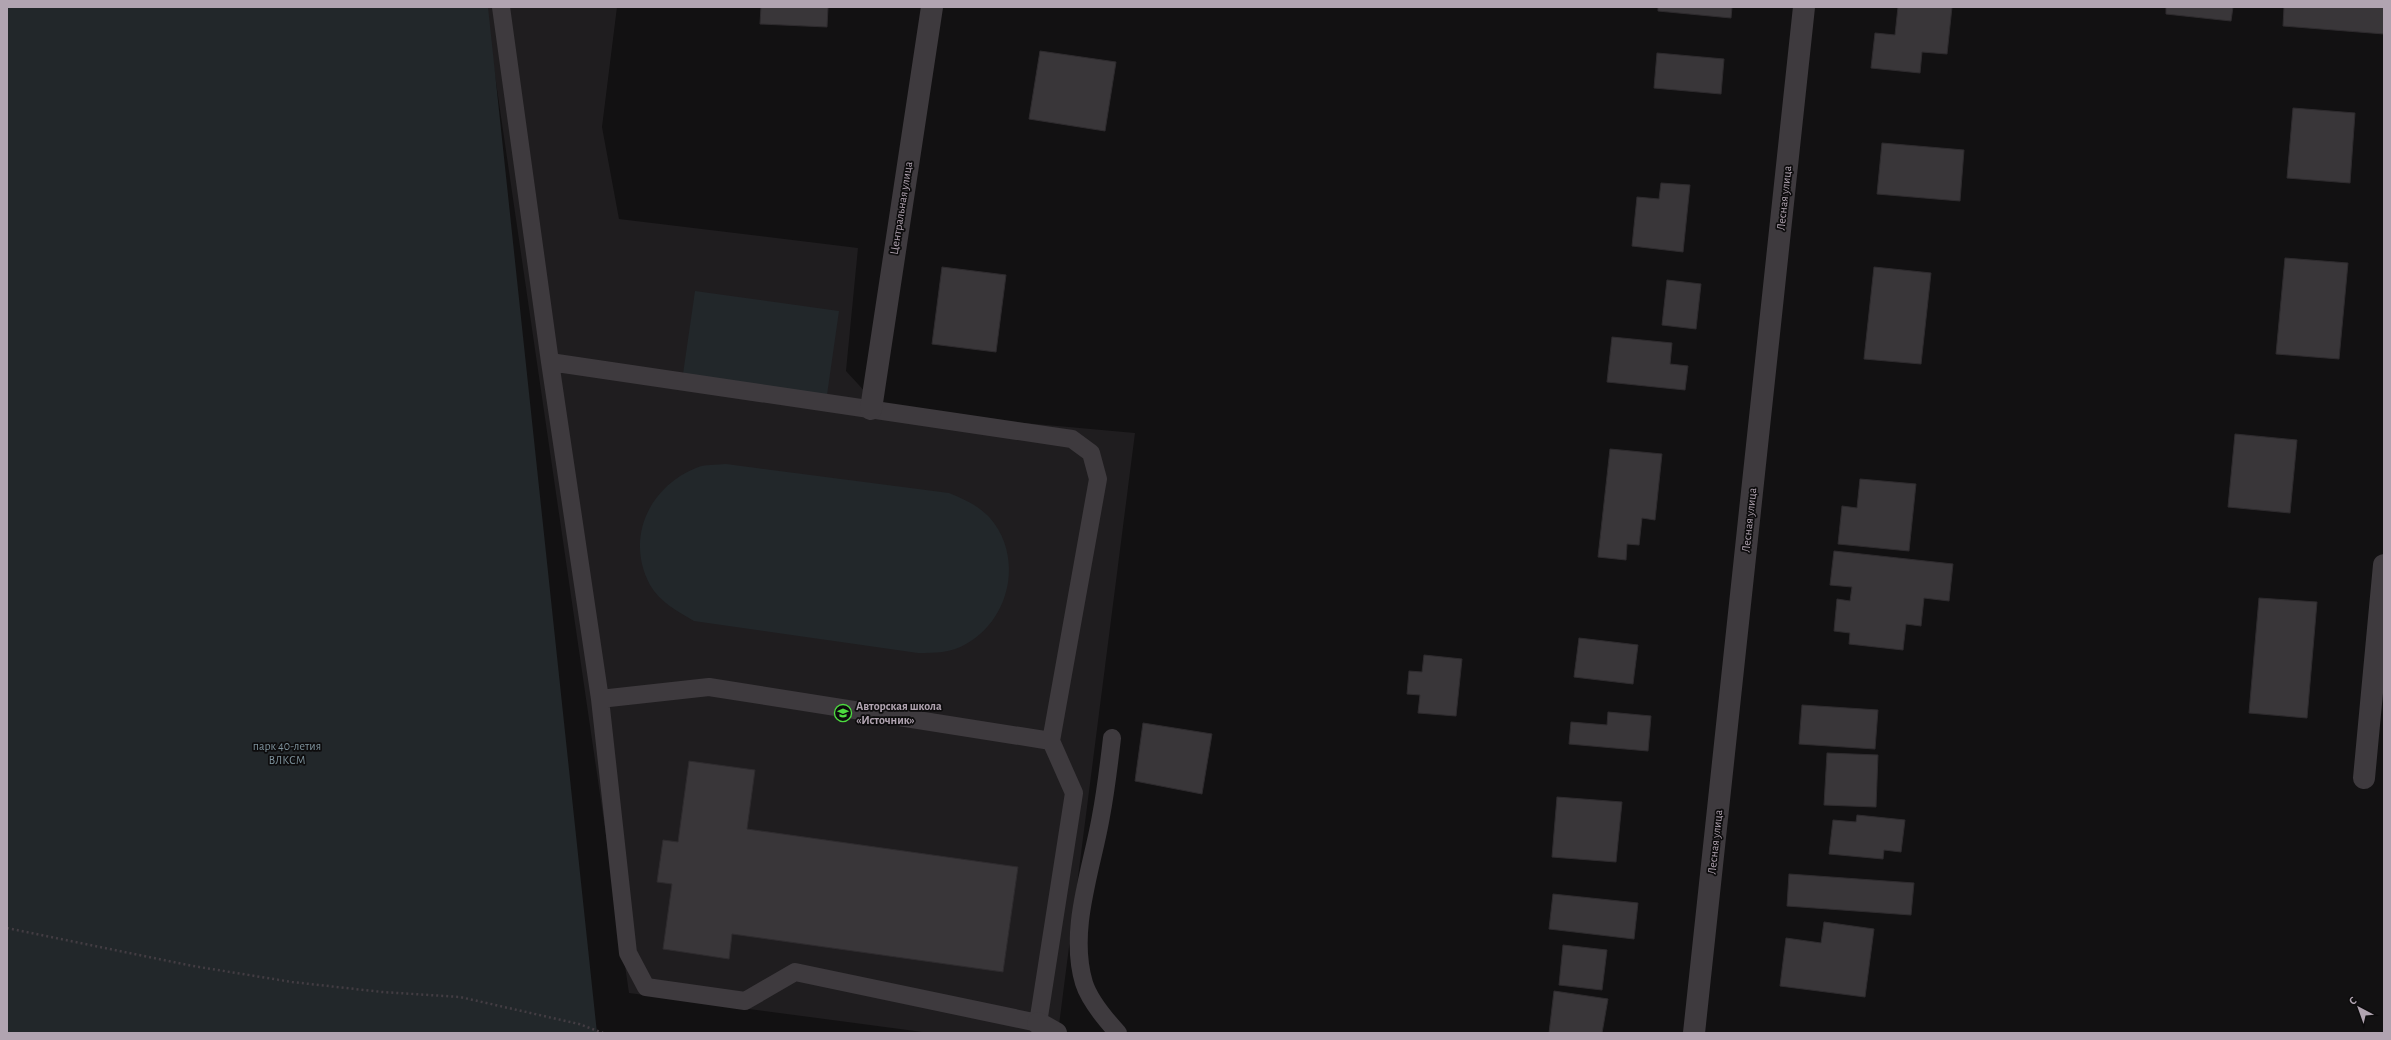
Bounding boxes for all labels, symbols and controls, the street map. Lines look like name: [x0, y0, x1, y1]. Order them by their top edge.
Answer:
street label: Центральная улица: [888, 160, 915, 256]
street label: Лесная улица: [1775, 165, 1794, 231]
street label: Лесная улица: [1740, 487, 1759, 553]
place label: Авторская школа «Источник»: [856, 700, 942, 726]
school or university icon: Авторская школа «Источник»: [833, 703, 853, 723]
park label: парк 40-летия ВЛКСМ: [253, 740, 321, 766]
street label: Лесная улица: [1706, 809, 1725, 875]
north arrow: [2339, 988, 2379, 1028]
text: С: [2347, 995, 2359, 1007]

